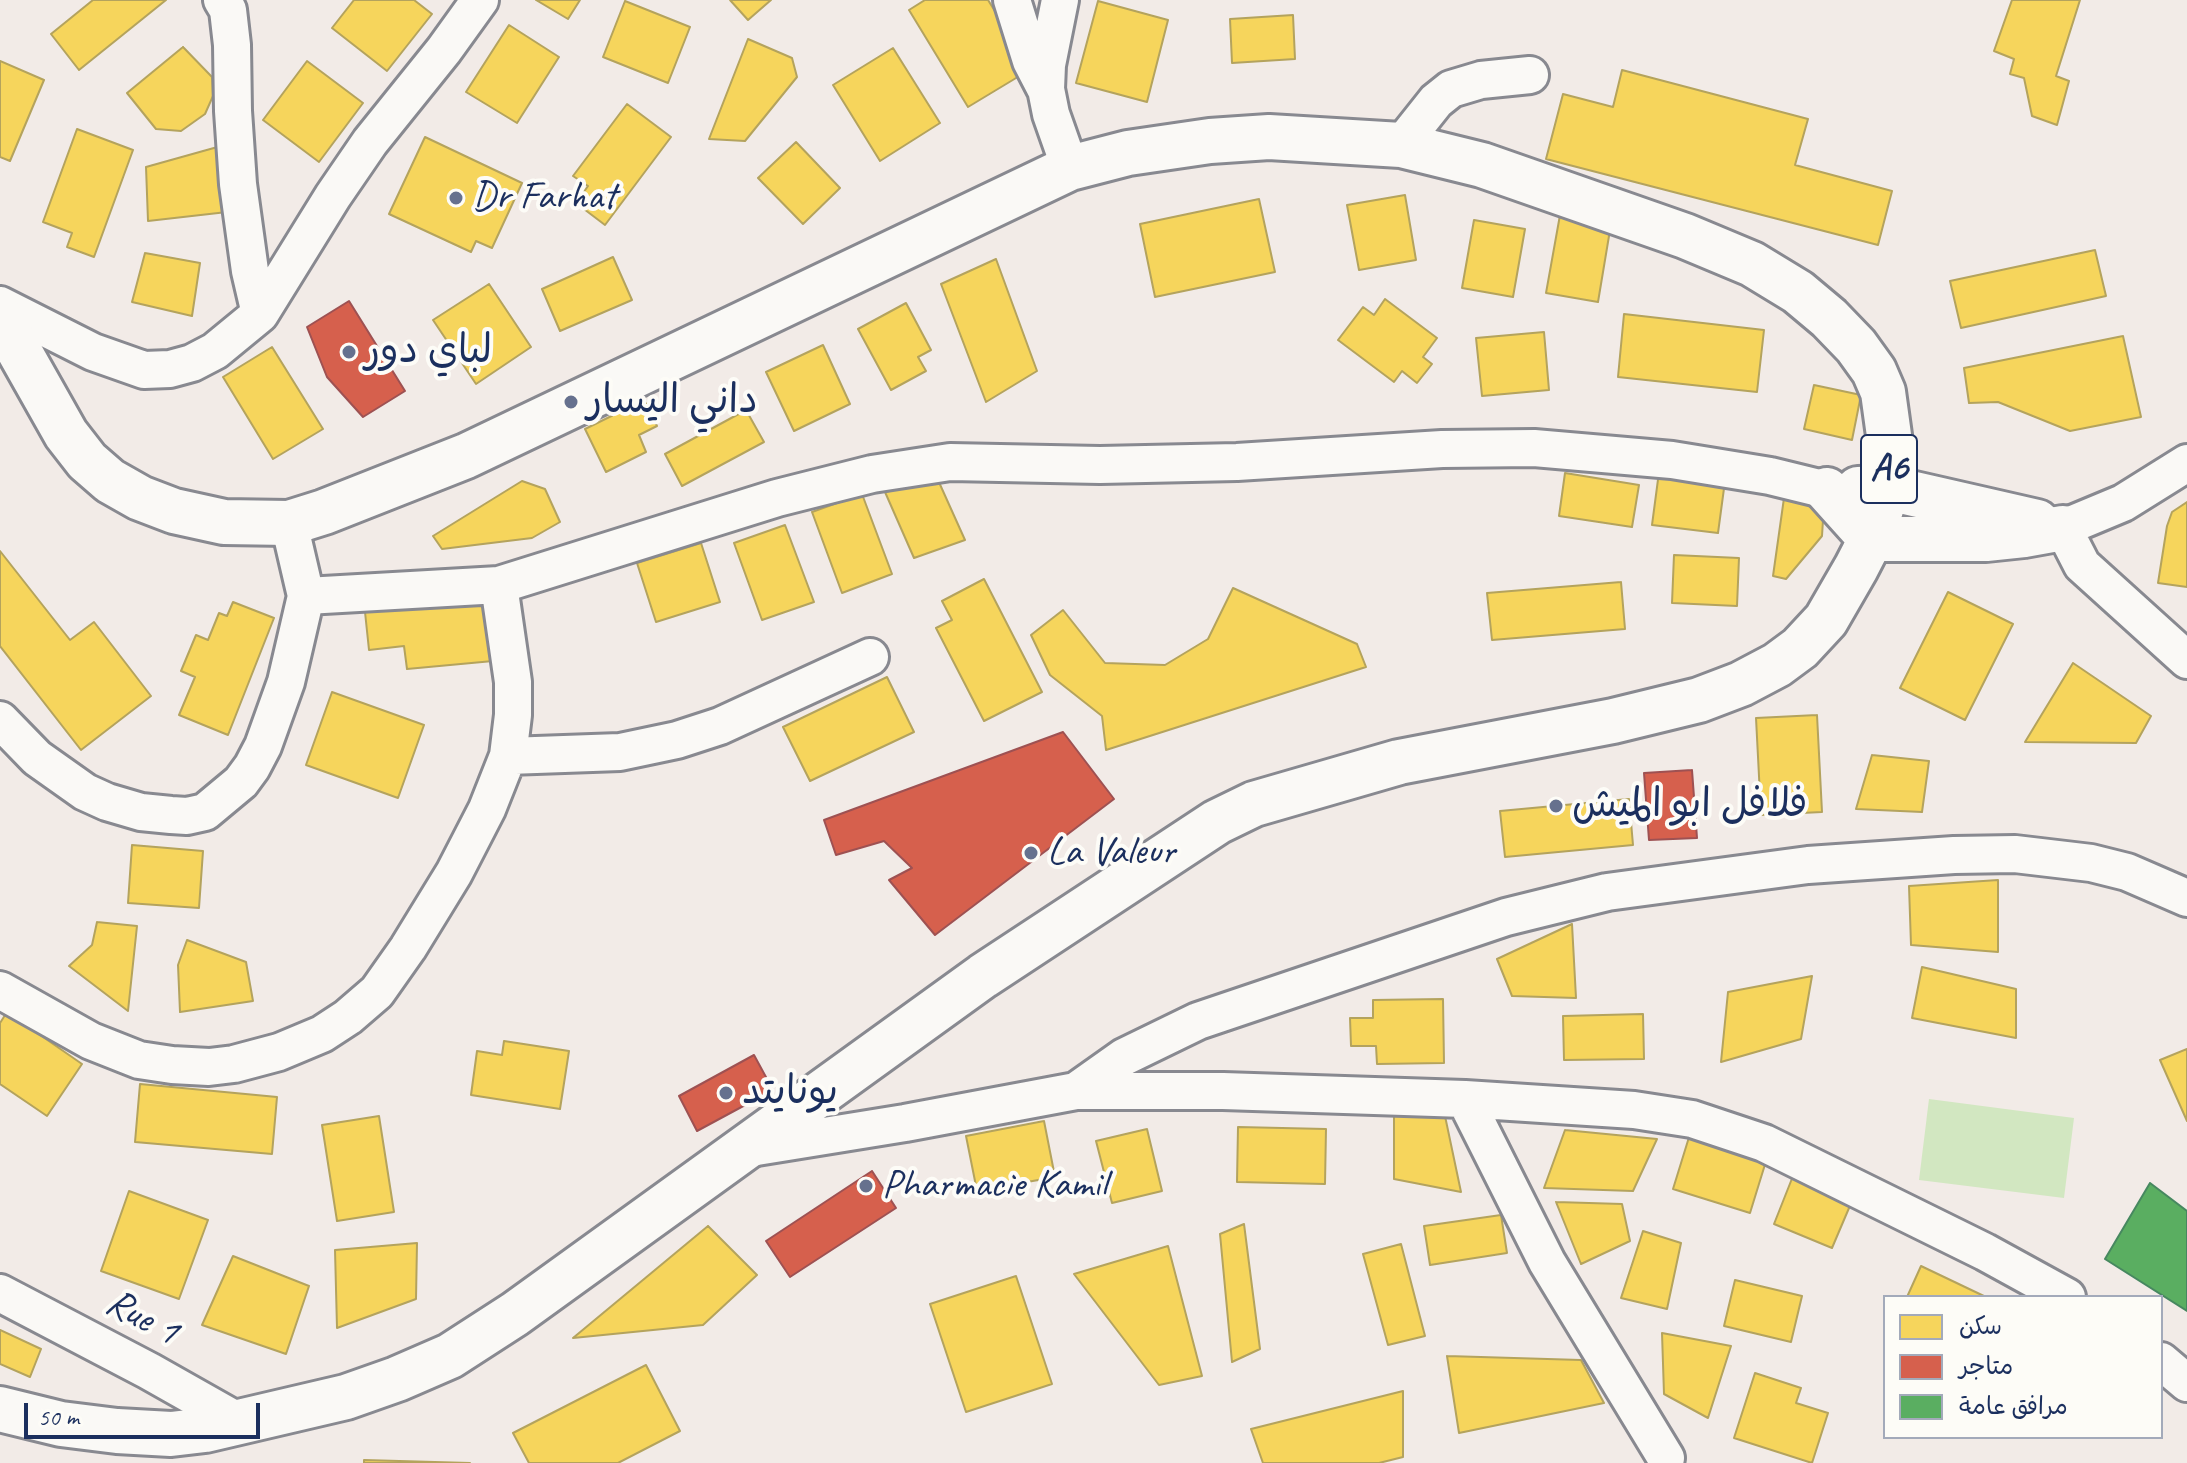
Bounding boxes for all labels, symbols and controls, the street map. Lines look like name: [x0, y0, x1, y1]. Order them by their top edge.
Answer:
place label: Dr Farhat: [472, 174, 616, 222]
marker: Dr Farhat: [447, 189, 465, 207]
place label: لباي دور: [365, 328, 492, 376]
marker: لباي دور: [340, 343, 358, 361]
place label: داني اليسار: [587, 378, 758, 426]
marker: داني اليسار: [562, 393, 580, 411]
road number: A6: [1861, 435, 1917, 503]
place label: فلافل ابو الميش: [1572, 782, 1808, 830]
marker: فلافل ابو الميش: [1547, 797, 1565, 815]
place label: La Valeur: [1047, 829, 1175, 877]
marker: La Valeur: [1022, 844, 1040, 862]
place label: يونايتد: [742, 1069, 838, 1117]
marker: يونايتد: [717, 1084, 735, 1102]
place label: Pharmacie Kamil: [882, 1162, 1107, 1210]
marker: Pharmacie Kamil: [857, 1177, 875, 1195]
street label: Rue 1: [97, 1279, 187, 1357]
legend: [1883, 1295, 2163, 1439]
text: سكن: [1959, 1311, 2002, 1341]
text: متاجر: [1959, 1351, 2013, 1381]
scale bar: [28, 1387, 264, 1437]
text: مرافق عامة: [1959, 1391, 2068, 1421]
text: 50 m: [38, 1402, 79, 1432]

